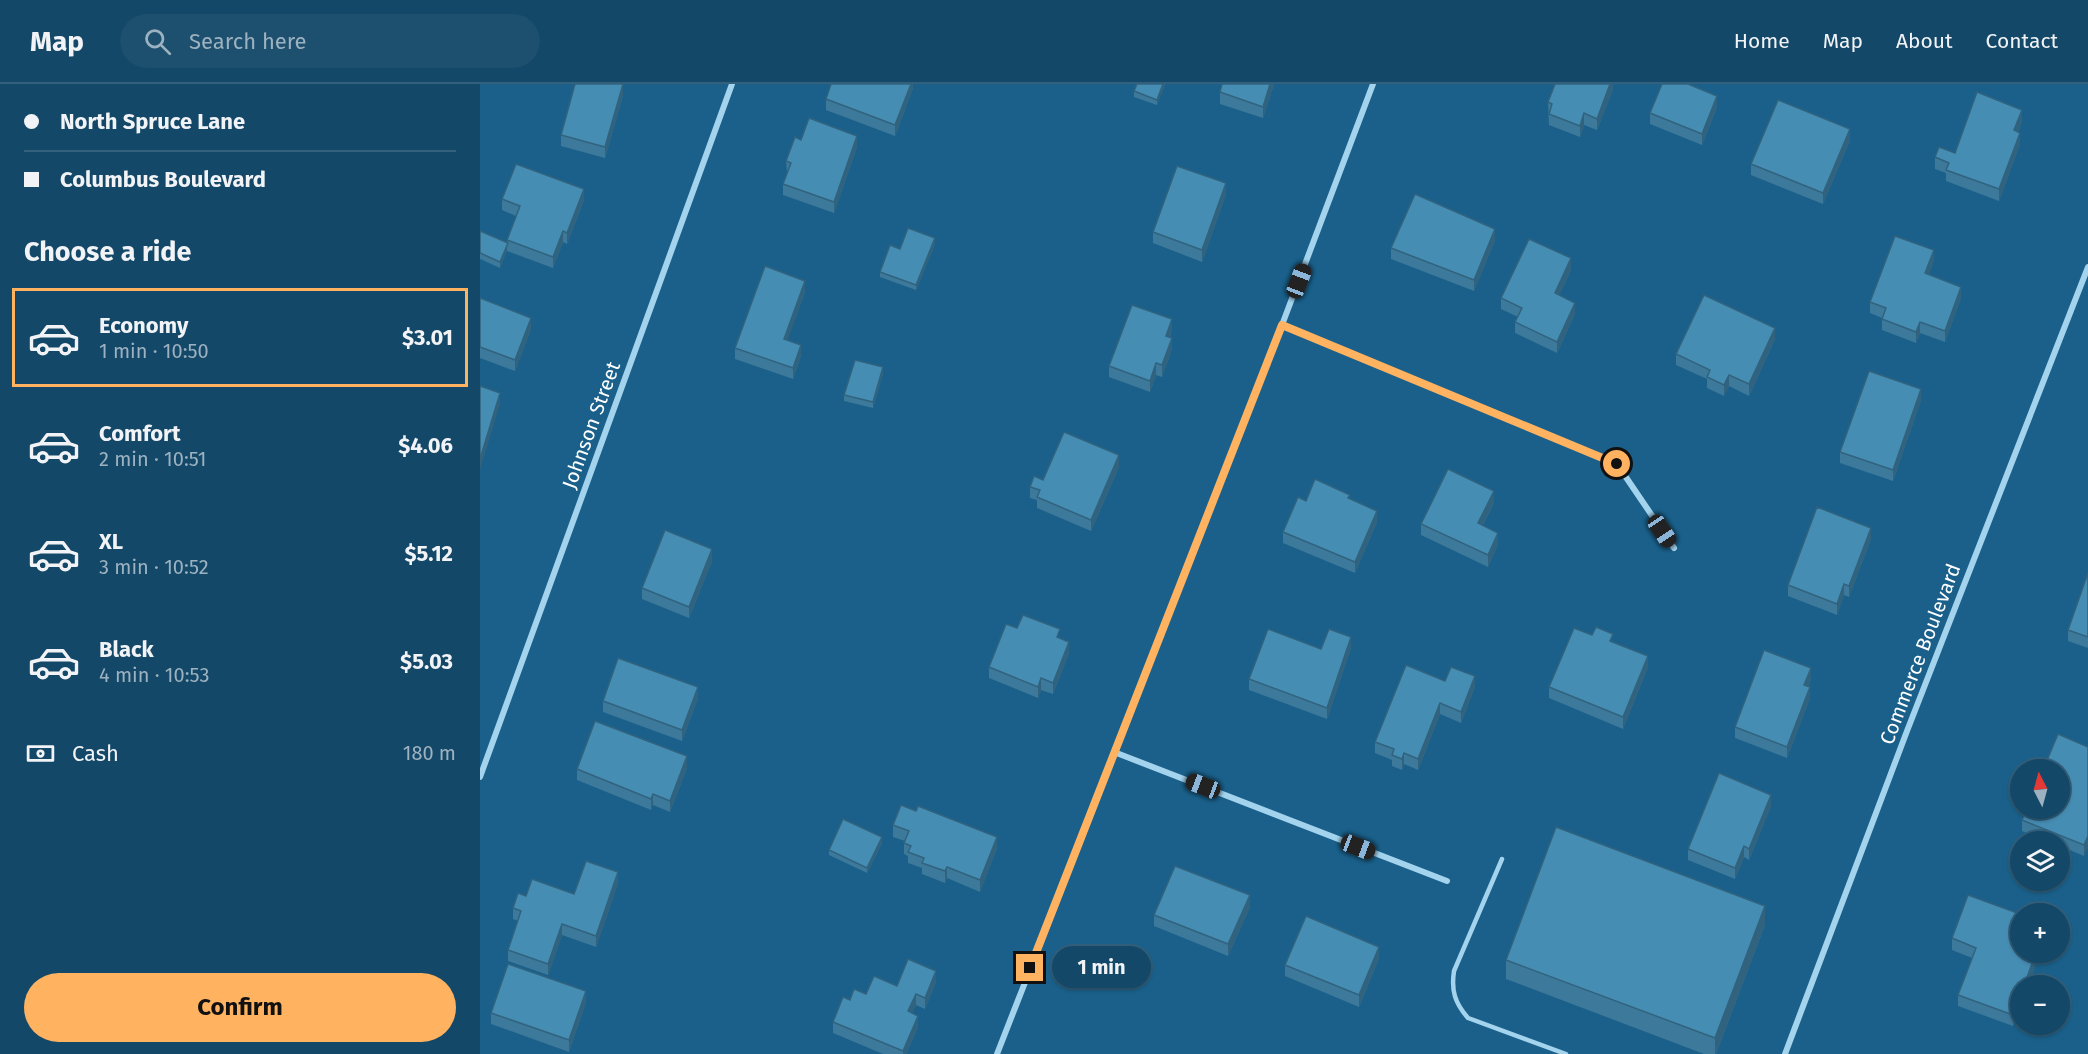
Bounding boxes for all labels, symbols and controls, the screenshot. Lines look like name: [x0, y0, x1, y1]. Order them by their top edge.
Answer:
search box: [120, 14, 540, 68]
text: Map: [30, 25, 84, 58]
icon: search: [141, 25, 174, 58]
text: Search here: [189, 28, 307, 55]
text: Home: [1734, 28, 1790, 54]
text: Map: [1823, 28, 1863, 54]
text: About: [1896, 28, 1953, 54]
text: Contact: [1986, 28, 2058, 54]
text: North Spruce Lane: [60, 108, 245, 135]
text: Columbus Boulevard: [60, 166, 266, 193]
text: Choose a ride: [24, 236, 191, 268]
car: [1284, 261, 1314, 301]
icon: car: [27, 311, 81, 365]
text: Economy: [99, 312, 188, 339]
text: $3.01: [402, 324, 453, 351]
text: 1 min · 10:50: [99, 339, 209, 363]
street label: Johnson Street: [557, 357, 625, 492]
icon: car: [27, 419, 81, 473]
text: Comfort: [99, 420, 180, 447]
text: $4.06: [398, 432, 453, 459]
text: 2 min · 10:51: [99, 447, 206, 471]
route start: [1603, 450, 1630, 477]
car: [1644, 511, 1680, 551]
icon: car: [27, 527, 81, 581]
text: XL: [99, 528, 123, 555]
text: $5.12: [404, 540, 453, 567]
text: 3 min · 10:52: [99, 555, 209, 579]
street label: Commerce Boulevard: [1874, 560, 1966, 748]
icon: car: [27, 635, 81, 689]
text: Black: [99, 636, 154, 663]
text: $5.03: [400, 648, 453, 675]
text: 4 min · 10:53: [99, 663, 209, 687]
icon: cash: [24, 737, 57, 770]
text: Cash: [72, 740, 119, 767]
text: 180 m: [403, 741, 456, 765]
north arrow: [2010, 759, 2070, 819]
map controls: [2010, 759, 2070, 1035]
car: [1183, 771, 1223, 801]
button: layers: [2010, 831, 2070, 891]
car: [1338, 832, 1378, 862]
button: +: [2010, 903, 2070, 963]
callout: 1 min: [1051, 947, 1150, 989]
route end: [1016, 954, 1043, 981]
text: 1 min: [1077, 955, 1126, 979]
button: Confirm: [24, 973, 456, 1042]
button: −: [2010, 975, 2070, 1035]

